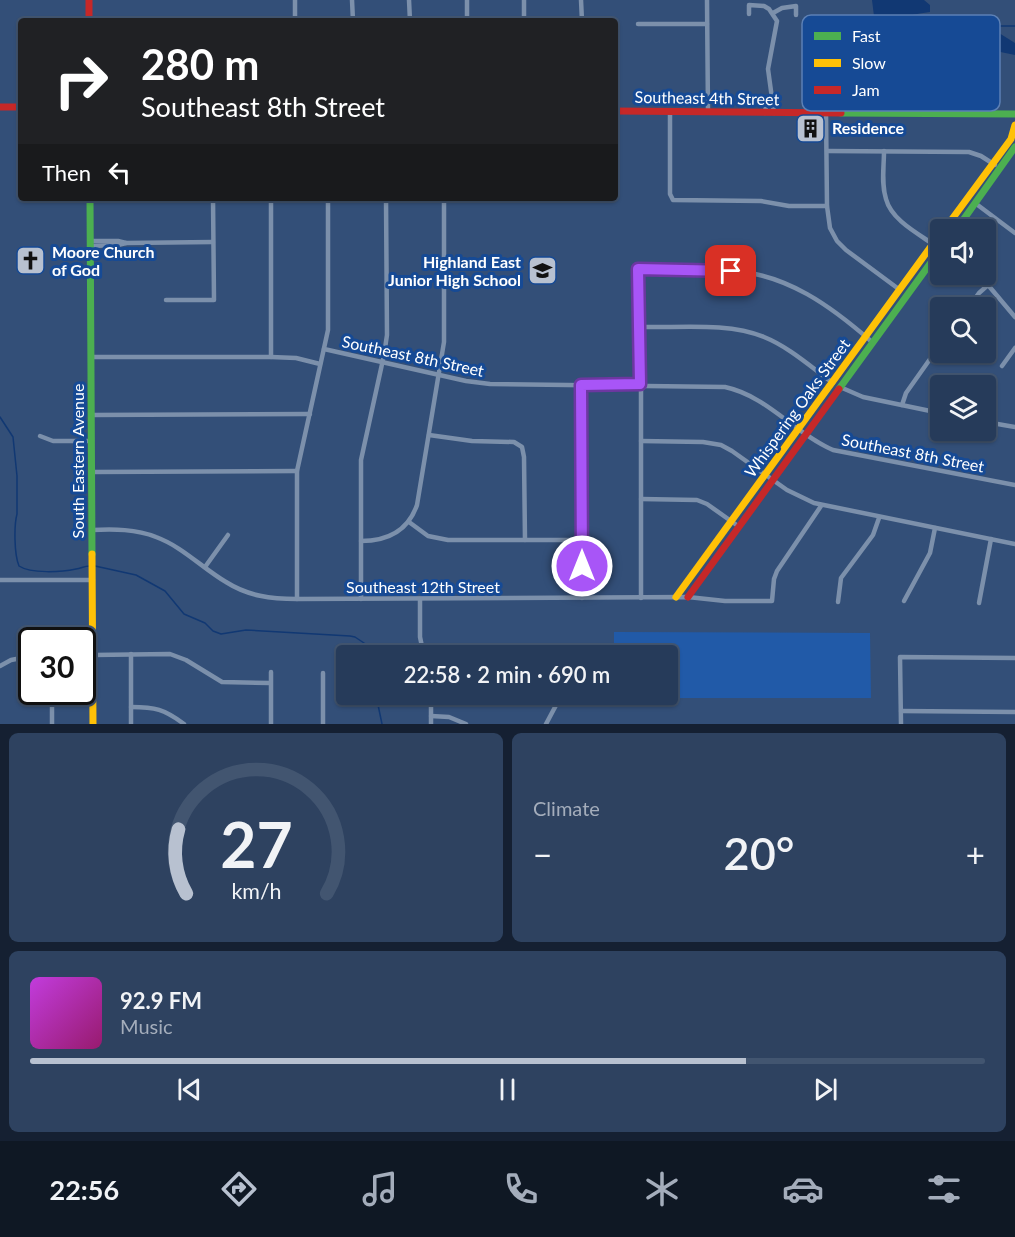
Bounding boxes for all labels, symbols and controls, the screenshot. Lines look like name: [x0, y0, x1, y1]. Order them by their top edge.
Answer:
legend: [802, 15, 1000, 111]
text: Fast: [852, 26, 881, 45]
text: 280 m: [141, 39, 259, 89]
icon: right: [42, 42, 120, 120]
text: Slow: [852, 53, 886, 72]
text: Jam: [852, 80, 880, 99]
street label: Southeast 4th Street: [635, 87, 780, 108]
text: Southeast 8th Street: [141, 90, 385, 123]
building icon: Residence: [795, 112, 827, 144]
place label: Residence: [832, 118, 905, 137]
icon: left: [103, 156, 136, 189]
text: Then: [42, 159, 91, 186]
map controls: [930, 219, 996, 441]
button: sound: [930, 219, 996, 285]
place label: Moore Church of God: [52, 242, 155, 279]
church icon: Moore Church of God: [15, 245, 47, 277]
pin: [705, 245, 756, 296]
place label: Highland East Junior High School: [388, 252, 521, 289]
icon: arrive: [714, 254, 747, 287]
school or university icon: Highland East Junior High School: [526, 255, 558, 287]
button: search: [930, 297, 996, 363]
street label: Southeast 8th Street: [340, 331, 486, 380]
street label: Whispering Oaks Street: [740, 335, 853, 481]
button: layers: [930, 375, 996, 441]
street label: South Eastern Avenue: [68, 384, 87, 538]
street label: Southeast 8th Street: [840, 429, 986, 476]
position arrow: [550, 534, 614, 598]
street label: Southeast 12th Street: [346, 577, 500, 596]
speed limit sign: 30: [18, 627, 96, 705]
text: 22:58 · 2 min · 690 m: [404, 661, 610, 688]
text: Climate: [533, 796, 600, 820]
text: 27: [220, 806, 292, 881]
text: 20°: [724, 826, 794, 880]
text: −: [533, 834, 552, 874]
text: +: [966, 834, 985, 874]
text: km/h: [231, 879, 281, 905]
text: 92.9 FM: [120, 987, 202, 1014]
text: Music: [120, 1014, 173, 1038]
icon: previous: [173, 1073, 206, 1106]
icon: pause: [491, 1073, 524, 1106]
icon: next: [809, 1073, 842, 1106]
icon: directions: [218, 1168, 260, 1210]
icon: music: [359, 1168, 401, 1210]
icon: phone: [500, 1168, 542, 1210]
icon: climate: [641, 1168, 683, 1210]
icon: car: [782, 1168, 824, 1210]
icon: filters: [923, 1168, 965, 1210]
text: 22:56: [50, 1173, 119, 1206]

